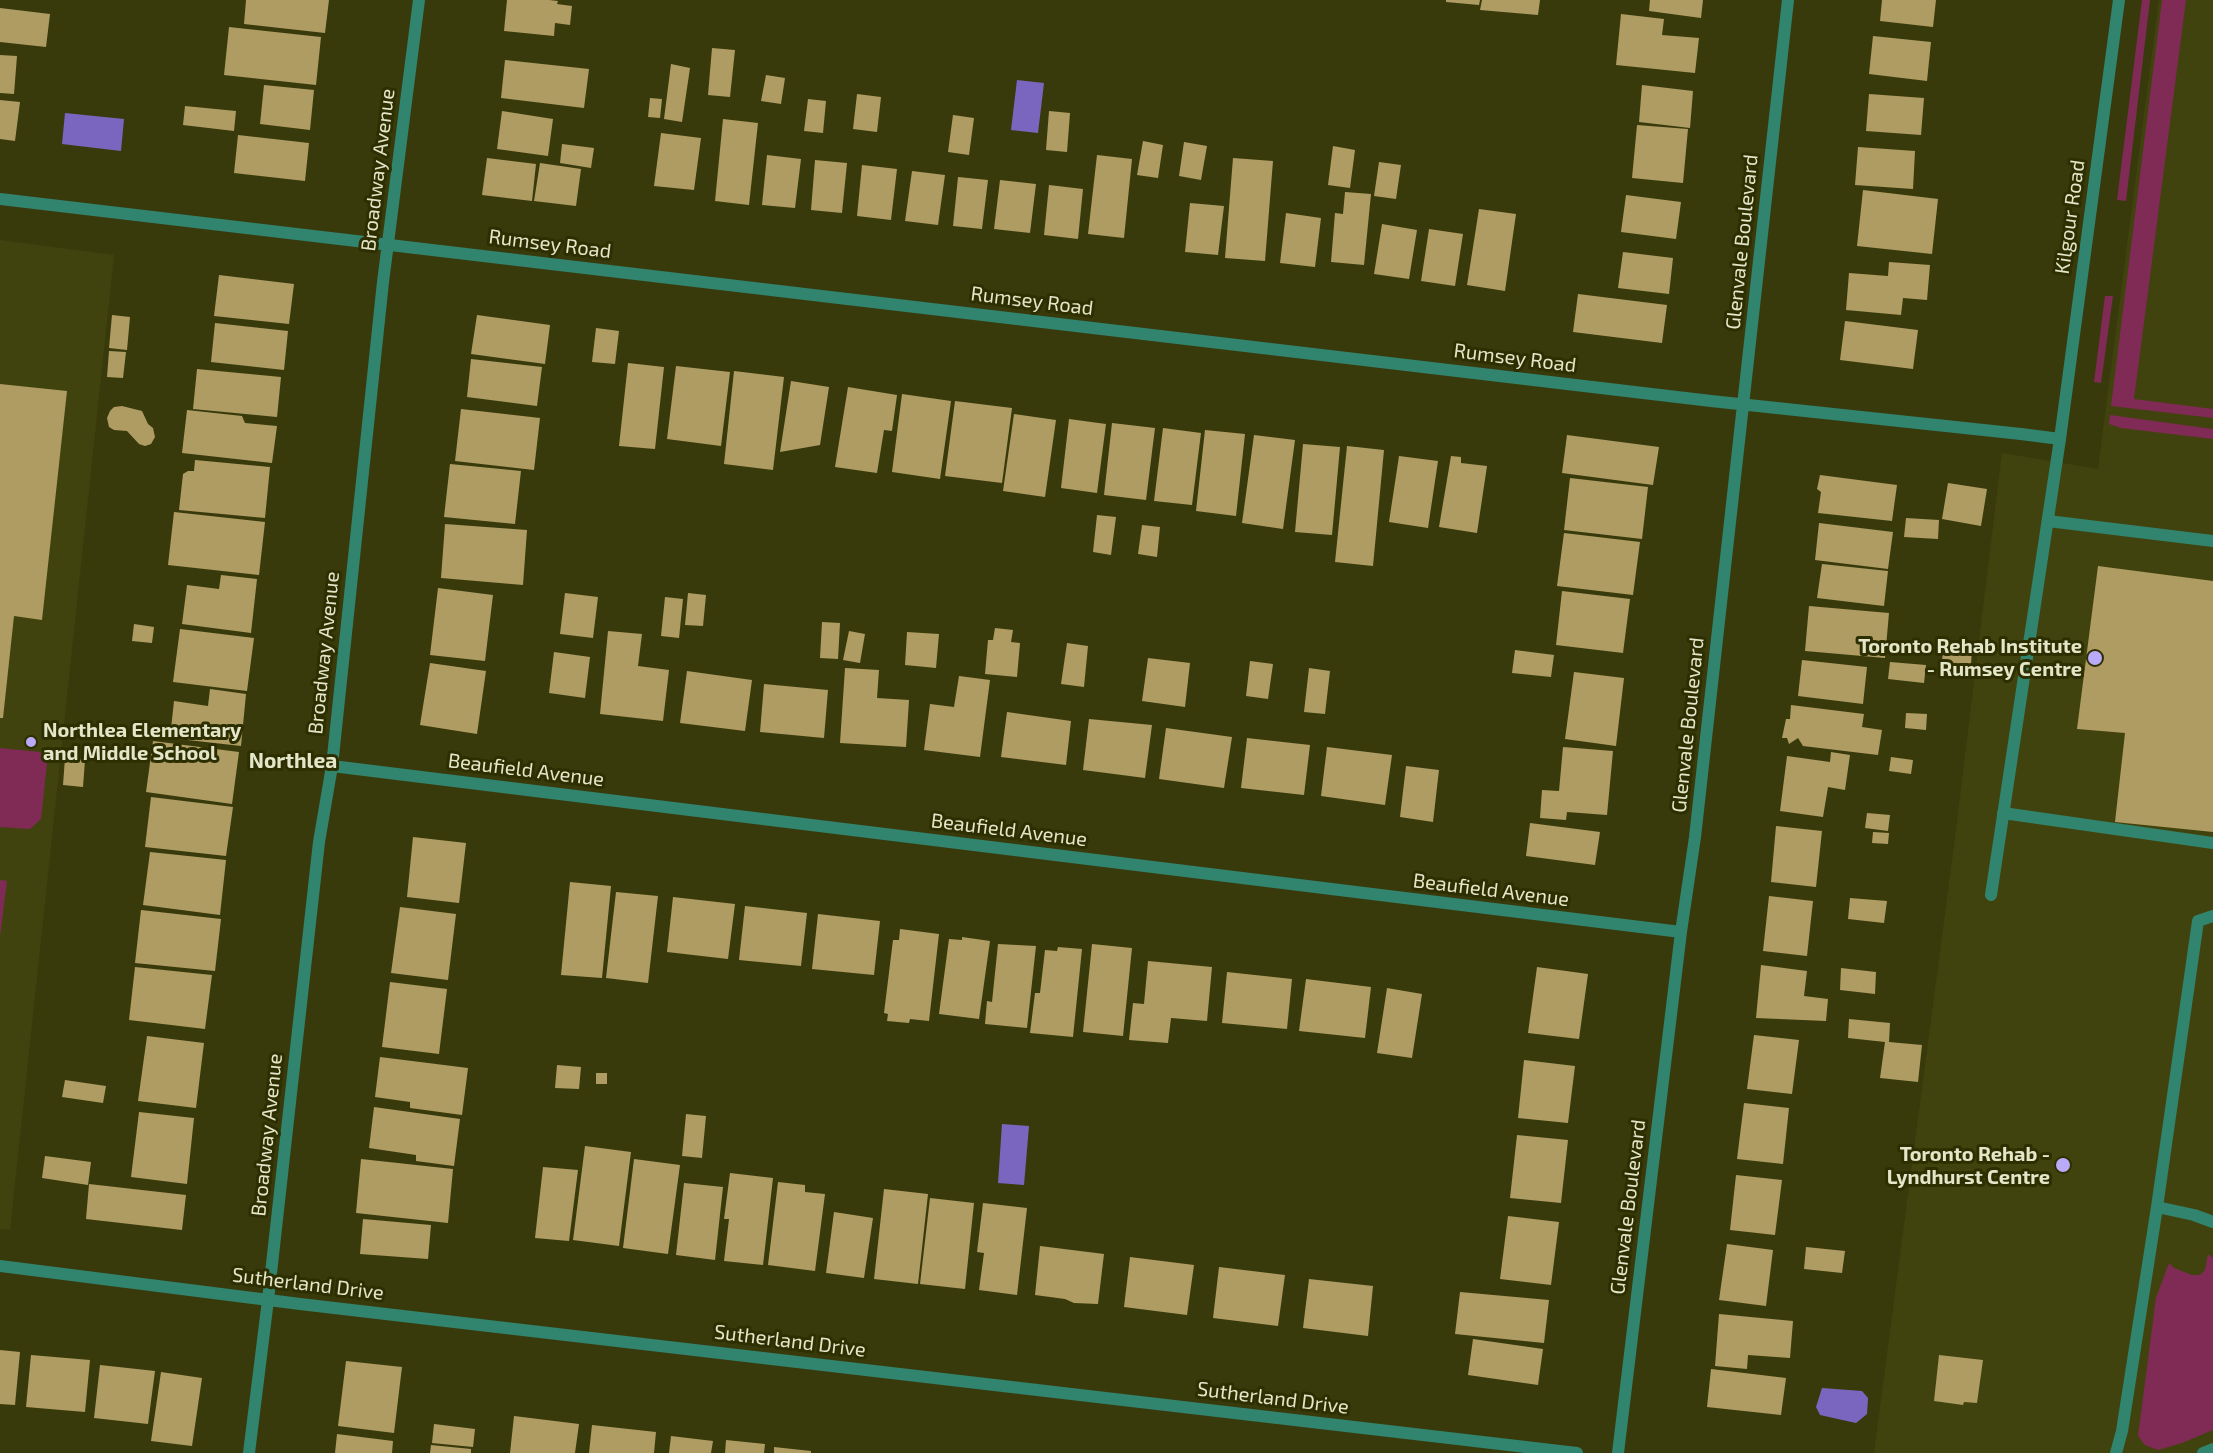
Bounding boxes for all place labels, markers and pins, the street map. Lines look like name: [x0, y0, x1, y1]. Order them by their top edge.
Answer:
place label: Toronto Rehab Institute - Rumsey Centre: [1858, 634, 2082, 681]
marker: Toronto Rehab Institute - Rumsey Centre: [2086, 649, 2104, 667]
place label: Northlea Elementary and Middle School: [43, 718, 241, 765]
marker: Northlea Elementary and Middle School: [24, 735, 38, 749]
place label: Toronto Rehab - Lyndhurst Centre: [1887, 1142, 2050, 1189]
marker: Toronto Rehab - Lyndhurst Centre: [2054, 1156, 2072, 1174]

